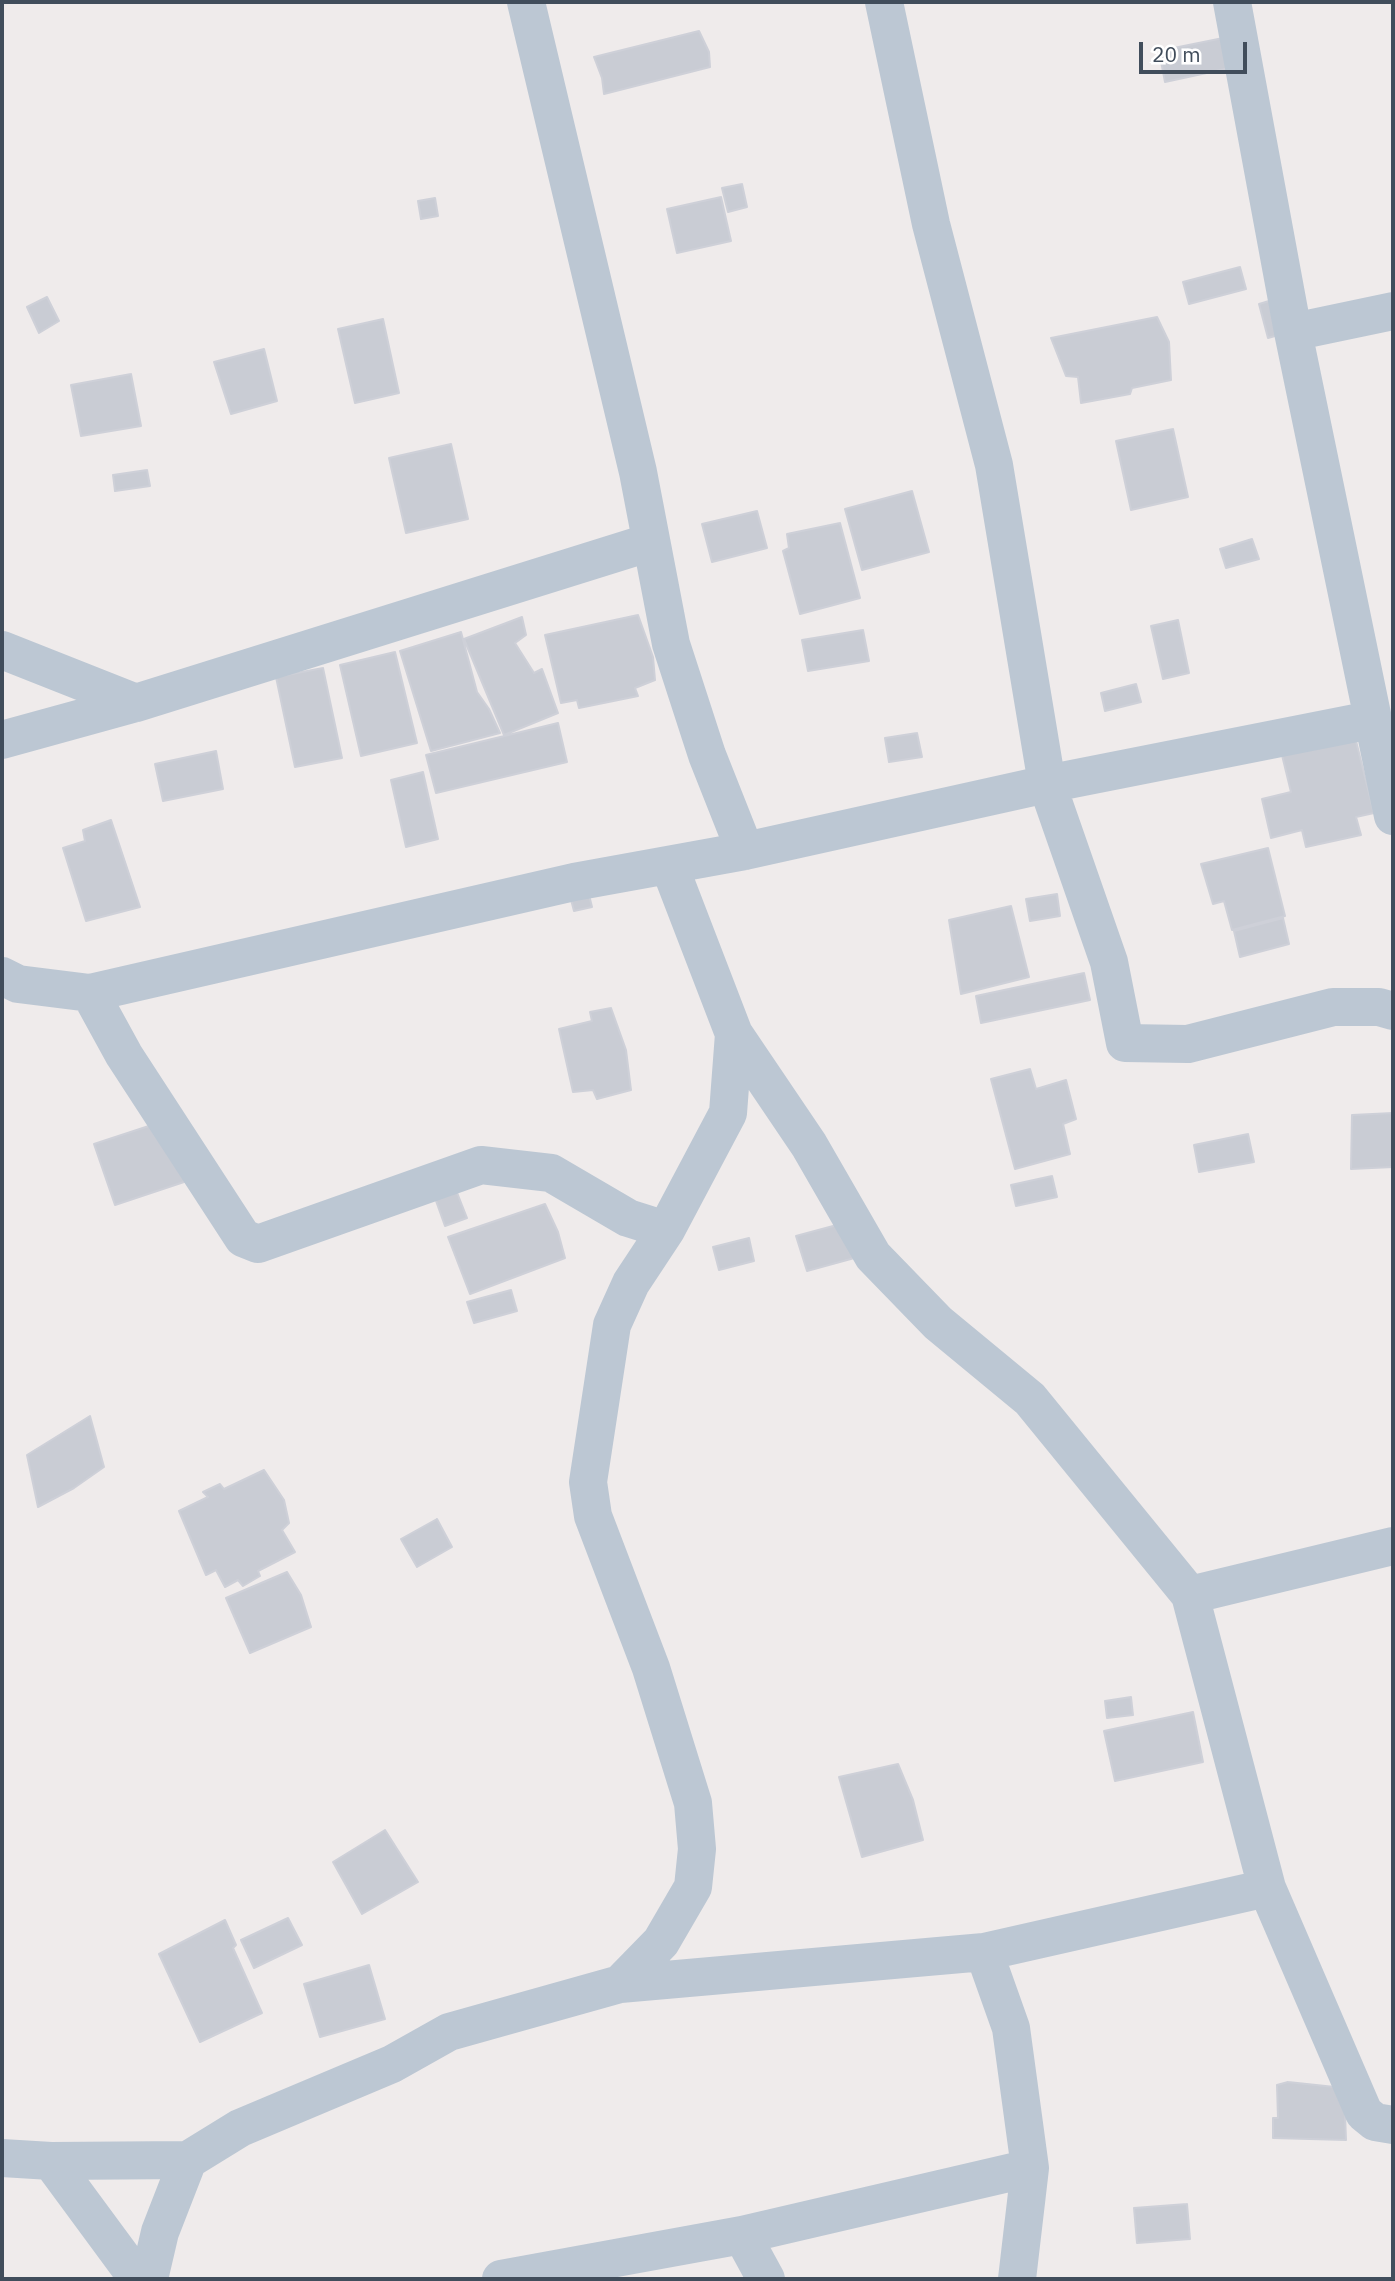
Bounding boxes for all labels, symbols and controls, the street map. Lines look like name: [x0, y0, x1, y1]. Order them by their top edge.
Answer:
scale bar: [1143, 28, 1252, 72]
text: 20 m: [1152, 40, 1201, 68]

